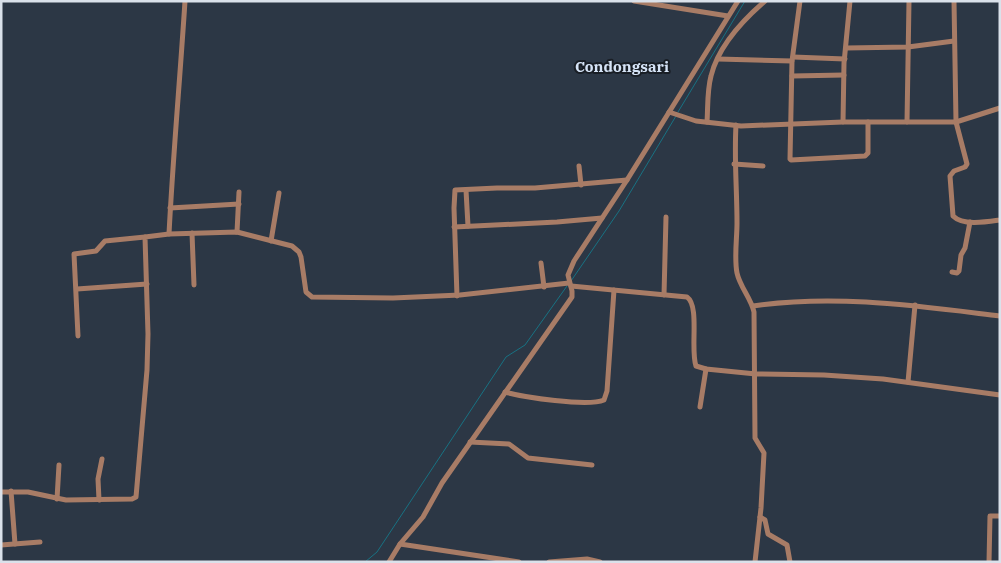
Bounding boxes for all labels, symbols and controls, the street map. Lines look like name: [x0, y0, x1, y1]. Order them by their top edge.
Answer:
district label: Condongsari: [575, 57, 669, 76]

